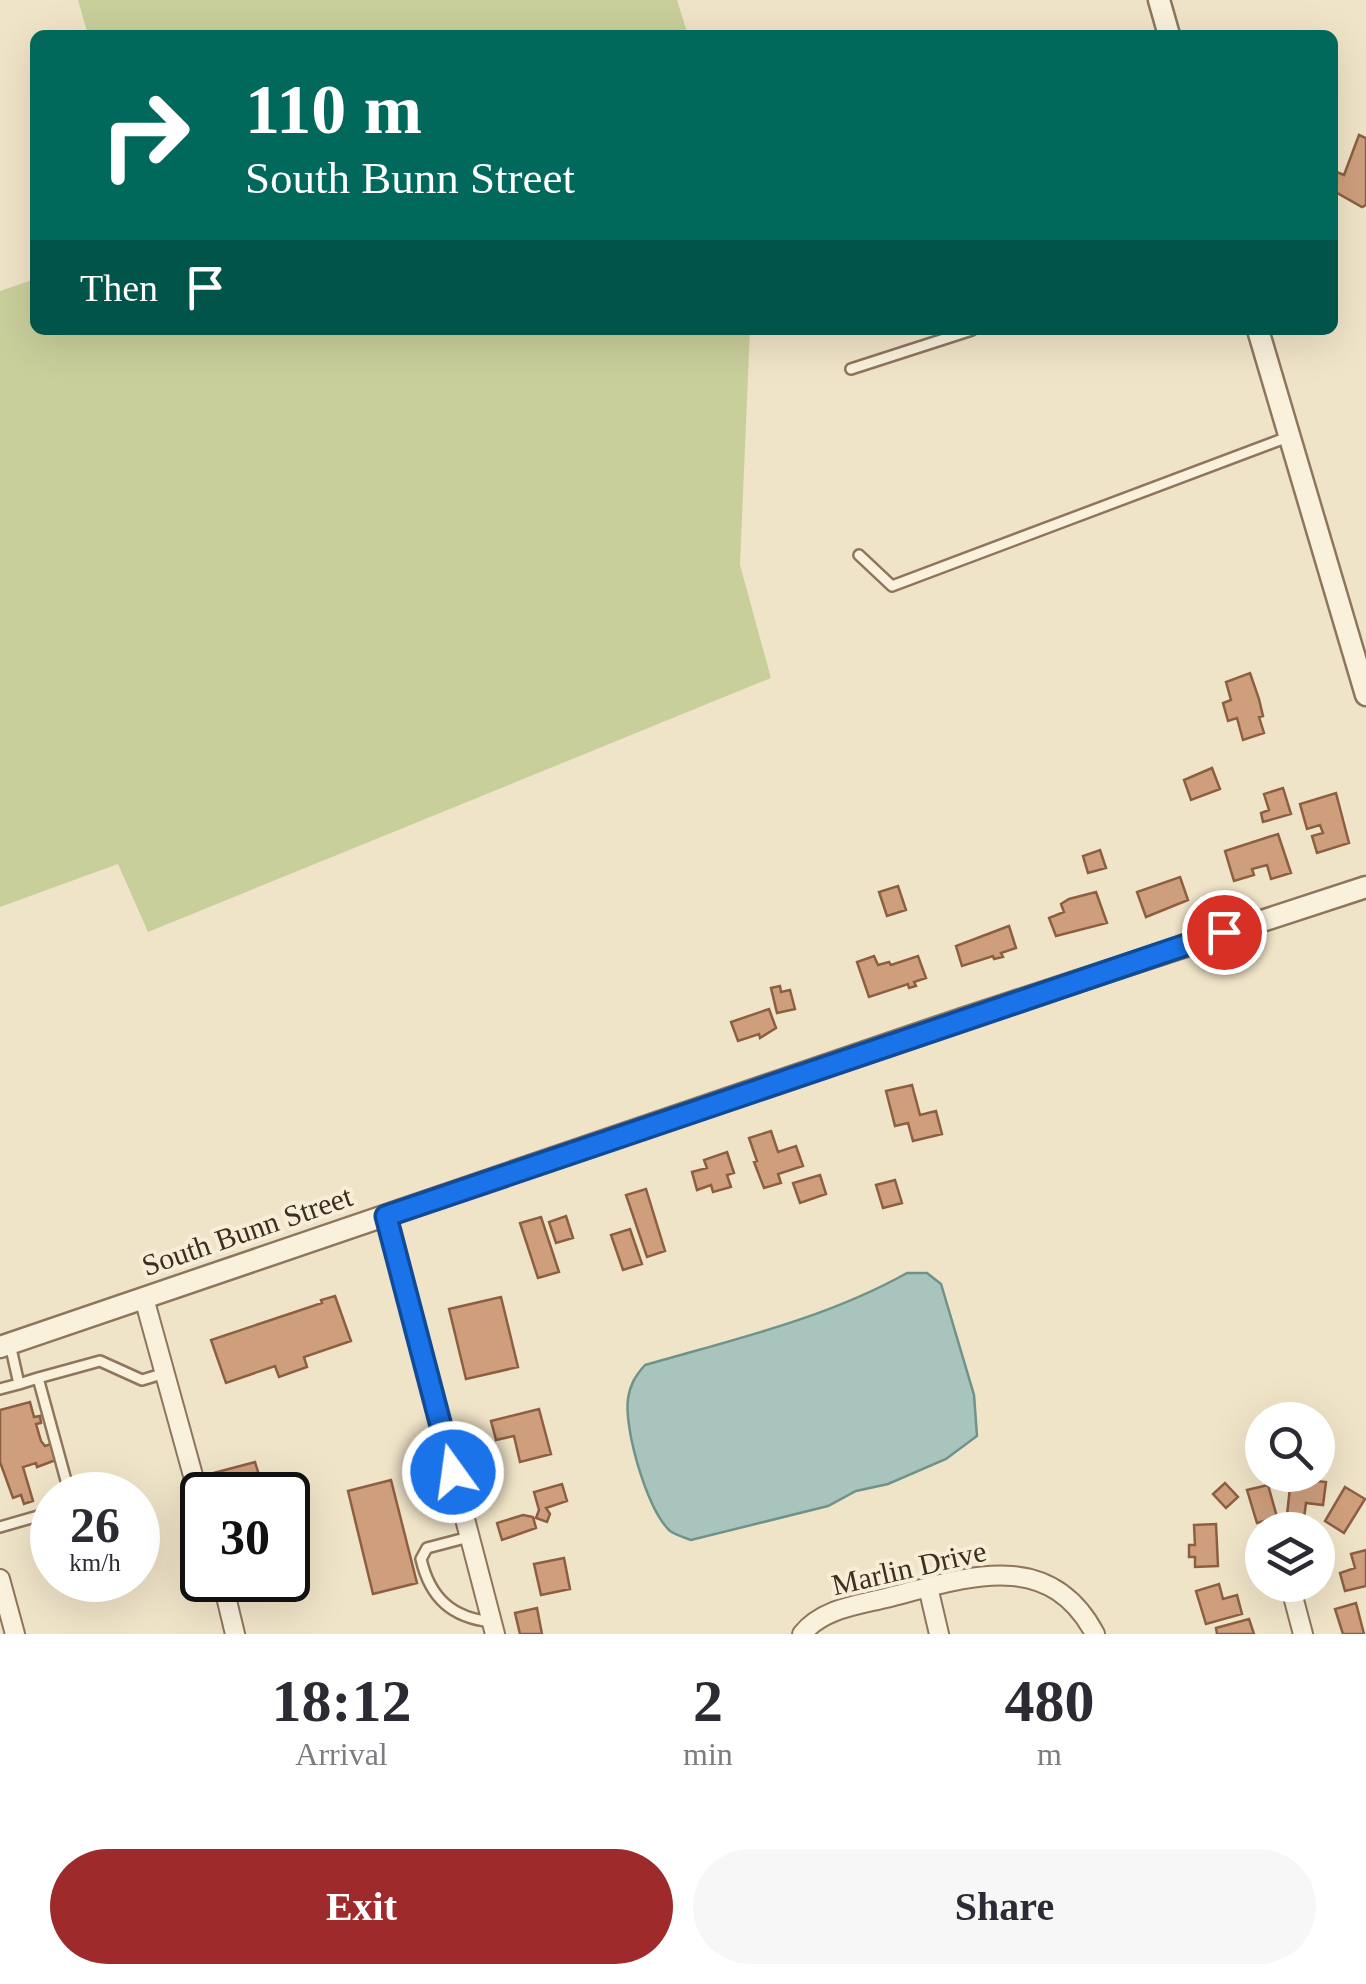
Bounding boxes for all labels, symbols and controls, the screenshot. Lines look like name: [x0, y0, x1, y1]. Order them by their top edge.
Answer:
icon: right: [80, 70, 210, 200]
text: 110 m: [245, 71, 422, 148]
text: South Bunn Street: [245, 153, 575, 203]
icon: arrive: [178, 260, 233, 315]
text: Then: [80, 267, 158, 309]
pin: [1182, 890, 1267, 975]
icon: arrive: [1197, 905, 1252, 960]
street label: South Bunn Street: [137, 1179, 357, 1282]
map controls: [1245, 1402, 1335, 1602]
button: search: [1245, 1402, 1335, 1492]
position arrow: [401, 1420, 505, 1524]
speed limit sign: 30: [180, 1472, 310, 1602]
text: 26: [70, 1497, 120, 1553]
button: layers: [1245, 1512, 1335, 1602]
street label: Marlin Drive: [828, 1534, 989, 1601]
text: km/h: [69, 1549, 121, 1576]
text: 18:12: [272, 1668, 412, 1734]
text: 2: [693, 1668, 723, 1734]
text: 480: [1004, 1668, 1094, 1734]
text: Arrival: [295, 1736, 388, 1772]
text: min: [683, 1736, 733, 1772]
text: m: [1037, 1736, 1062, 1772]
button: Exit: [50, 1849, 673, 1964]
button: Share: [693, 1849, 1316, 1964]

